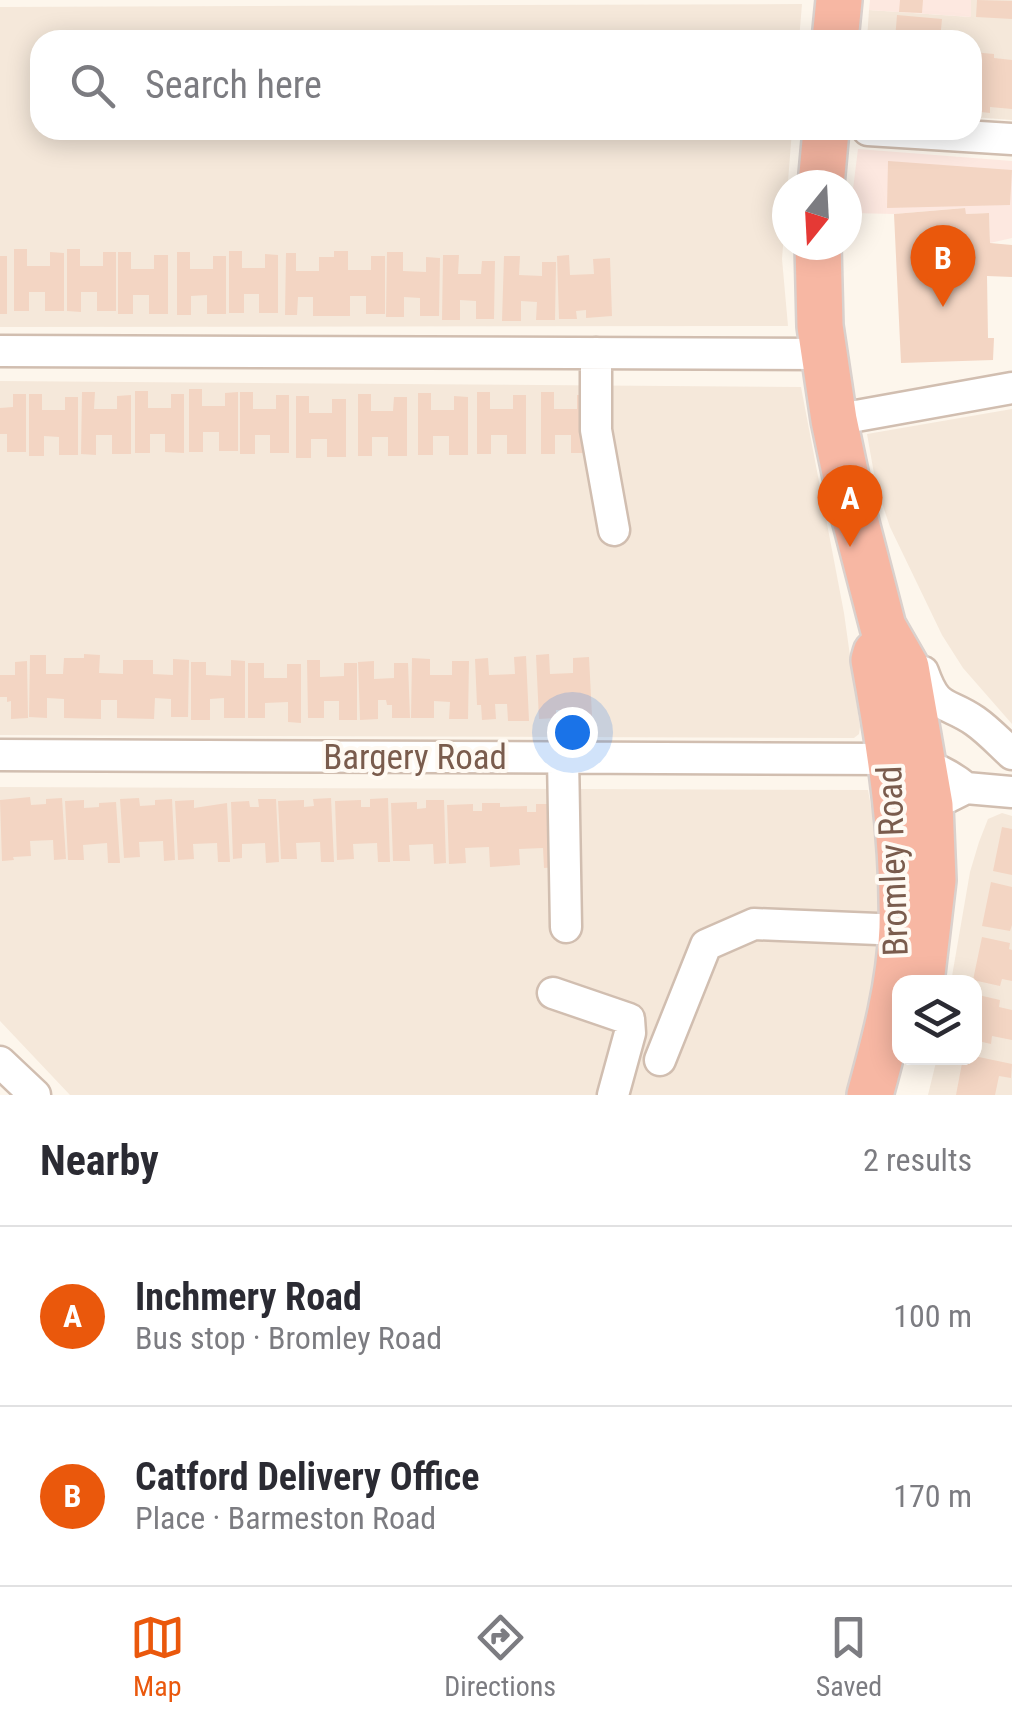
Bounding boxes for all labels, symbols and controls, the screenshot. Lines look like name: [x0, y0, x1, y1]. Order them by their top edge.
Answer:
search box: [30, 30, 982, 140]
icon: search: [65, 58, 120, 113]
text: Search here: [145, 63, 322, 107]
north arrow: [772, 170, 862, 260]
pin: B: [910, 224, 976, 307]
pin: A: [818, 464, 882, 547]
your location: [547, 707, 598, 758]
street label: Bargery Road: [323, 737, 507, 778]
street label: Bromley Road: [869, 765, 917, 957]
map controls: [892, 975, 982, 1065]
button: layers: [892, 975, 982, 1065]
text: Nearby: [40, 1136, 159, 1185]
text: 2 results: [863, 1141, 972, 1179]
text: Inchmery Road: [135, 1275, 362, 1319]
text: A: [63, 1297, 82, 1335]
text: 100 m: [893, 1297, 972, 1335]
text: Bus stop · Bromley Road: [135, 1319, 442, 1357]
text: Catford Delivery Office: [135, 1455, 480, 1499]
text: B: [64, 1477, 81, 1515]
text: 170 m: [893, 1477, 972, 1515]
text: Place · Barmeston Road: [135, 1499, 436, 1537]
tab: Map: [130, 1610, 185, 1703]
tab: Directions: [444, 1610, 556, 1703]
tab: Saved: [816, 1610, 882, 1703]

